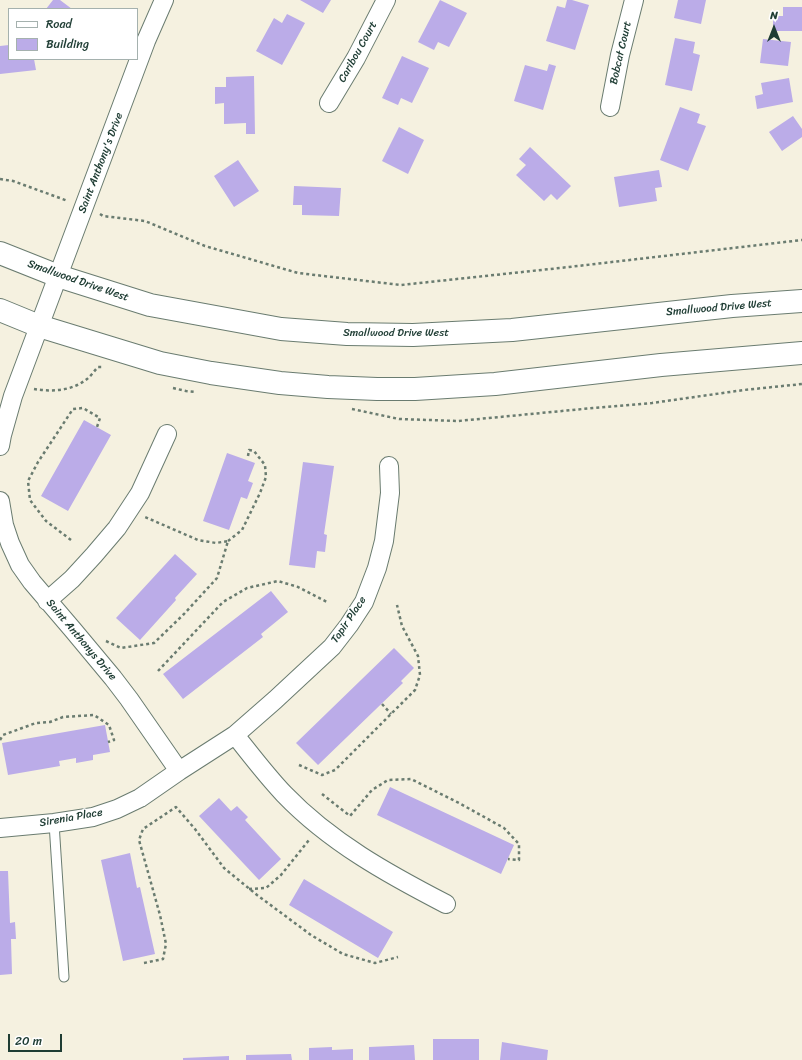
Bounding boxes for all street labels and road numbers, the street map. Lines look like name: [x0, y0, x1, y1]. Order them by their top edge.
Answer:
street label: Caribou Court: [336, 19, 380, 85]
street label: Bobcat Court: [607, 20, 635, 86]
street label: Saint Anthony's Drive: [76, 111, 126, 215]
street label: Smallwood Drive West: [26, 257, 130, 305]
street label: Smallwood Drive West: [666, 297, 772, 319]
street label: Smallwood Drive West: [343, 326, 449, 340]
street label: Tapir Place: [329, 594, 369, 646]
street label: Saint Anthonys Drive: [43, 597, 119, 683]
street label: Sirenia Place: [38, 806, 104, 830]

